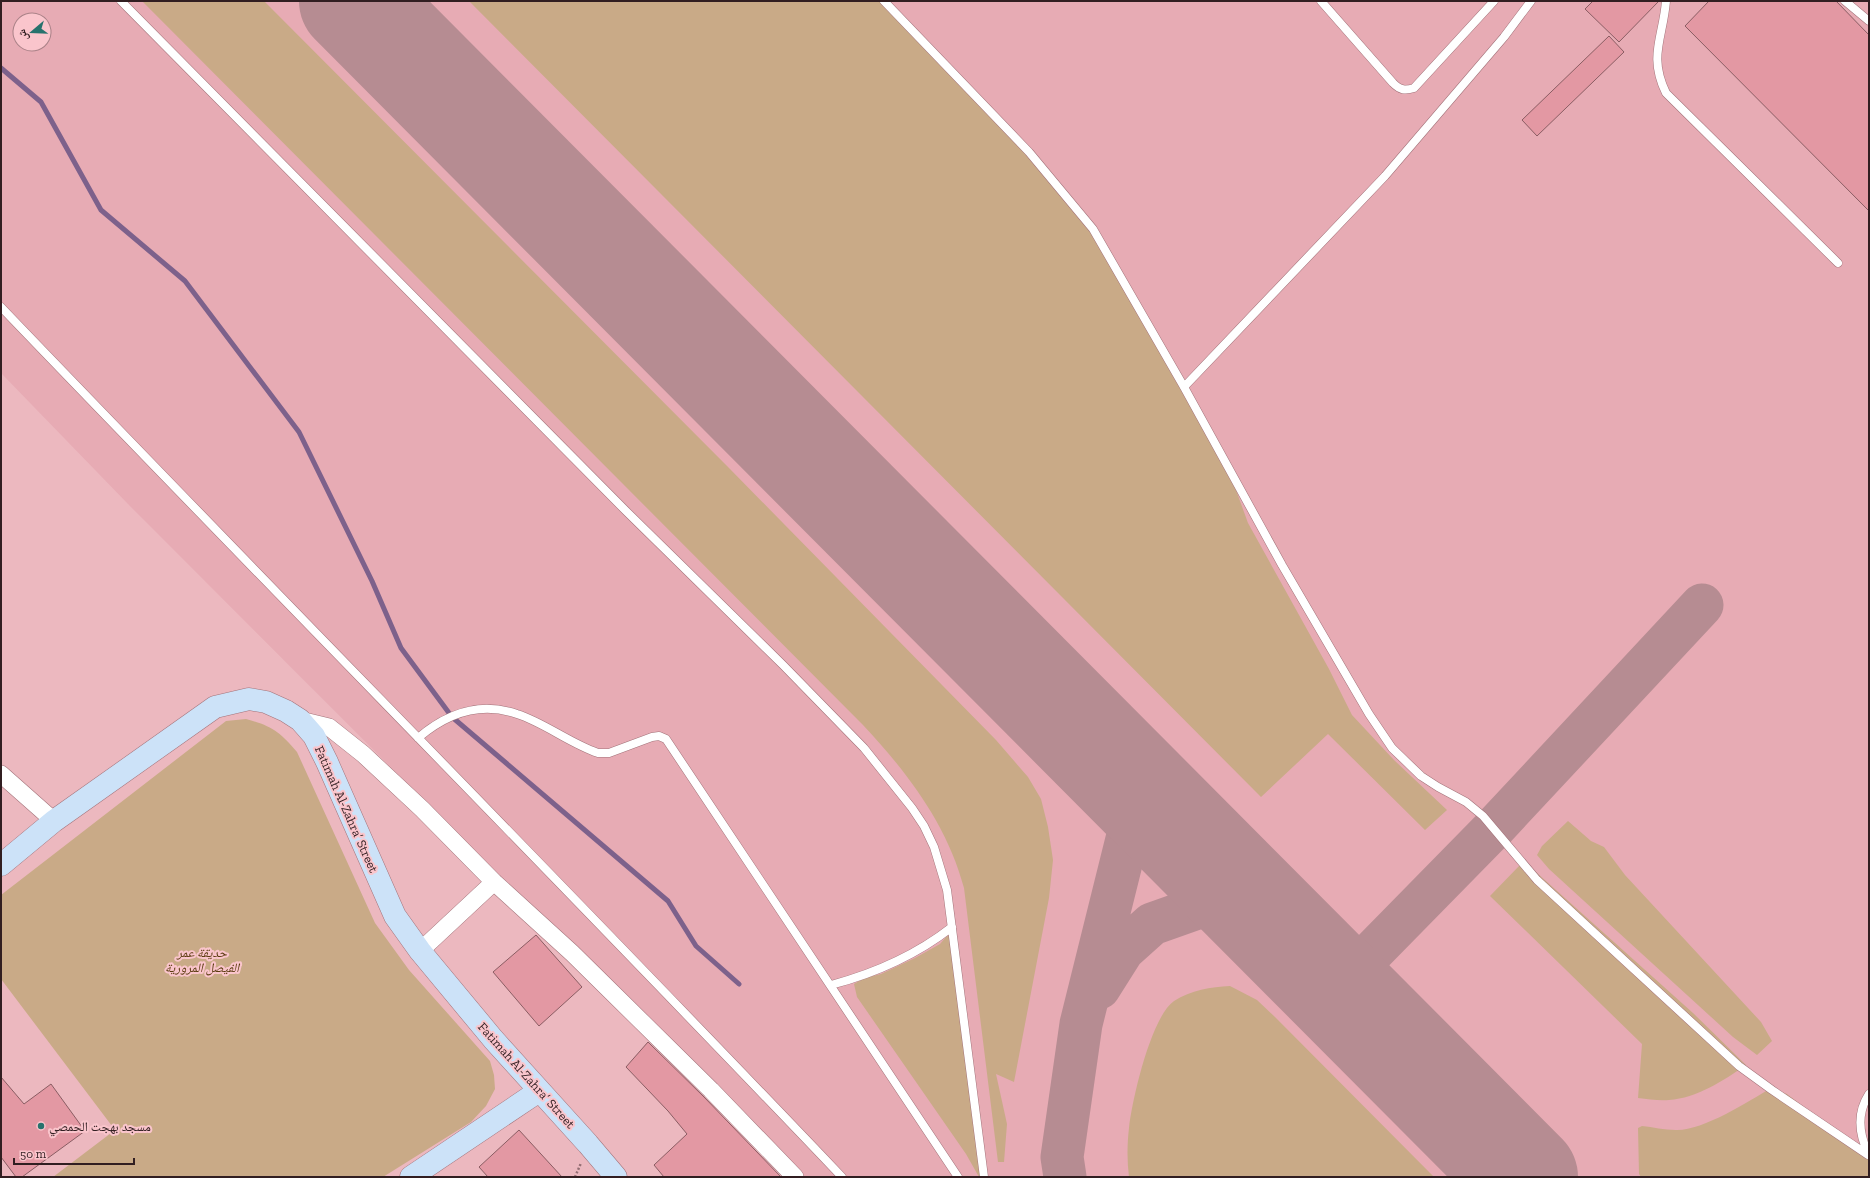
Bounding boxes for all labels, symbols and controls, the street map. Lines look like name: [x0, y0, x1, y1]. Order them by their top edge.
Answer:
north arrow: [12, 12, 52, 52]
text: ش: [15, 27, 32, 43]
street label: Fatimah Al-Zahra’ Street: [312, 743, 381, 875]
park label: حديقة عمر الفيصل المرورية: [165, 945, 241, 976]
street label: Fatimah Al-Zahra’ Street: [475, 1019, 578, 1131]
place label: مسجد بهجت الحمصي: [49, 1119, 151, 1137]
marker: مسجد بهجت الحمصي: [36, 1121, 46, 1131]
scale bar: [14, 1140, 134, 1166]
text: 50 m: [20, 1147, 47, 1161]

